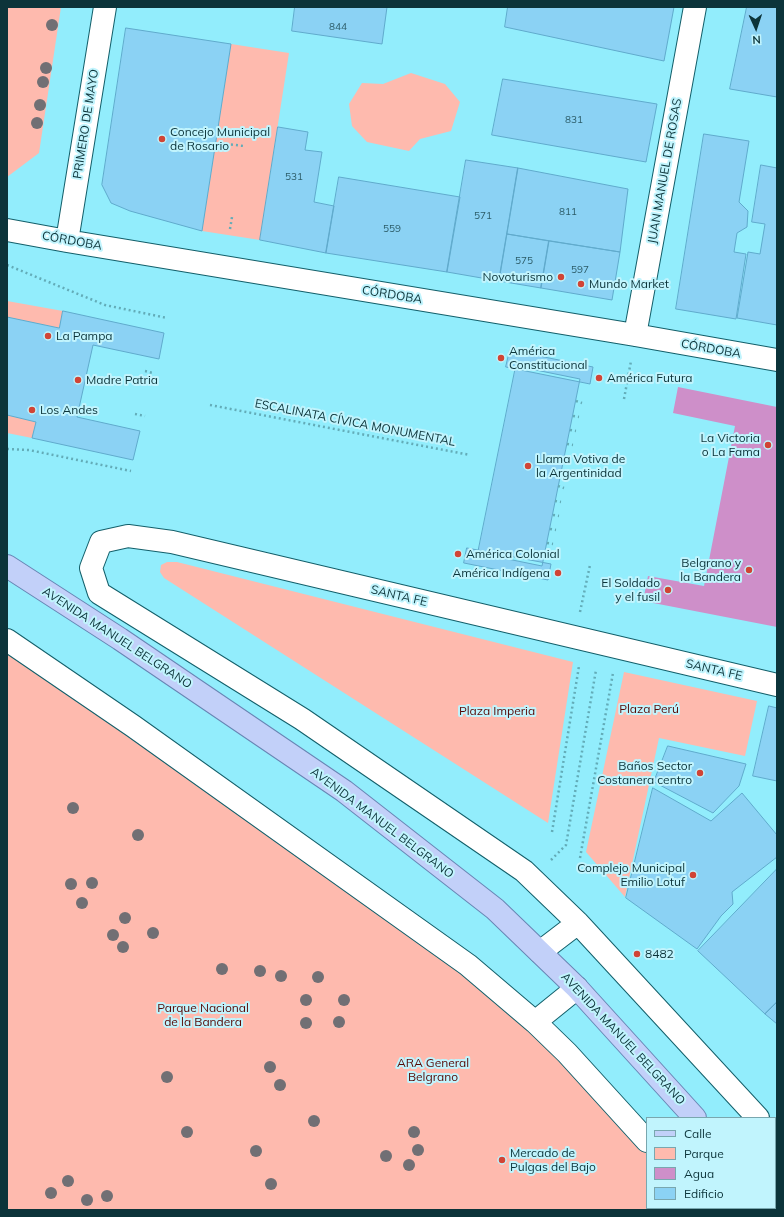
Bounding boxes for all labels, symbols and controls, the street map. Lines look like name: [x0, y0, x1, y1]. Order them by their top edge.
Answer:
north arrow: [736, 8, 776, 48]
house number: 844: [329, 21, 347, 33]
text: N: [752, 33, 761, 47]
street label: PRIMERO DE MAYO: [70, 68, 102, 180]
street label: JUAN MANUEL DE ROSAS: [645, 97, 685, 245]
house number: 831: [565, 114, 583, 126]
place label: Concejo Municipal de Rosario: [170, 125, 270, 153]
marker: Concejo Municipal de Rosario: [157, 134, 167, 144]
house number: 531: [285, 171, 303, 183]
house number: 811: [559, 206, 577, 218]
house number: 571: [474, 210, 492, 222]
house number: 559: [383, 223, 401, 235]
street label: CÓRDOBA: [41, 229, 103, 253]
house number: 575: [515, 255, 533, 267]
house number: 597: [571, 264, 589, 276]
place label: Novoturismo: [483, 270, 553, 284]
marker: Novoturismo: [556, 272, 566, 282]
place label: Mundo Market: [589, 277, 669, 291]
marker: Mundo Market: [576, 279, 586, 289]
street label: CÓRDOBA: [361, 283, 423, 307]
place label: La Pampa: [56, 329, 113, 343]
marker: La Pampa: [43, 331, 53, 341]
street label: CÓRDOBA: [680, 337, 742, 361]
place label: América Constitucional: [509, 344, 587, 372]
marker: América Constitucional: [496, 353, 506, 363]
place label: América Futura: [607, 371, 692, 385]
place label: Madre Patria: [86, 373, 158, 387]
marker: América Futura: [594, 373, 604, 383]
marker: Madre Patria: [73, 375, 83, 385]
street label: ESCALINATA CÍVICA MONUMENTAL: [253, 396, 457, 450]
place label: Los Andes: [40, 403, 98, 417]
marker: Los Andes: [27, 405, 37, 415]
place label: La Victoria o La Fama: [701, 431, 760, 459]
marker: La Victoria o La Fama: [763, 440, 773, 450]
place label: Llama Votiva de la Argentinidad: [536, 452, 625, 480]
marker: Llama Votiva de la Argentinidad: [523, 461, 533, 471]
place label: América Colonial: [466, 547, 560, 561]
marker: América Colonial: [453, 549, 463, 559]
place label: Belgrano y la Bandera: [680, 556, 741, 584]
marker: Belgrano y la Bandera: [744, 565, 754, 575]
place label: América Indígena: [452, 566, 550, 580]
marker: América Indígena: [553, 568, 563, 578]
place label: El Soldado y el fusil: [601, 576, 660, 604]
street label: SANTA FE: [369, 583, 429, 609]
street label: AVENIDA MANUEL BELGRANO: [40, 584, 194, 692]
marker: El Soldado y el fusil: [663, 585, 673, 595]
street label: SANTA FE: [684, 657, 744, 683]
park label: Plaza Perú: [619, 702, 679, 716]
park label: Plaza Imperia: [459, 704, 535, 718]
place label: Baños Sector Costanera centro: [597, 759, 692, 787]
street label: AVENIDA MANUEL BELGRANO: [308, 764, 456, 882]
marker: Baños Sector Costanera centro: [695, 768, 705, 778]
place label: Complejo Municipal Emilio Lotuf: [577, 861, 685, 889]
marker: Complejo Municipal Emilio Lotuf: [688, 870, 698, 880]
place label: 8482: [645, 947, 674, 961]
marker: 8482: [632, 949, 642, 959]
street label: AVENIDA MANUEL BELGRANO: [558, 970, 688, 1108]
park label: Parque Nacional de la Bandera: [157, 1001, 249, 1029]
park label: ARA General Belgrano: [397, 1056, 469, 1084]
legend: [646, 1117, 776, 1209]
text: Calle: [684, 1126, 711, 1141]
place label: Mercado de Pulgas del Bajo: [510, 1146, 596, 1174]
text: Parque: [684, 1146, 724, 1161]
marker: Mercado de Pulgas del Bajo: [497, 1155, 507, 1165]
text: Agua: [684, 1166, 714, 1181]
text: Edificio: [684, 1186, 724, 1201]

